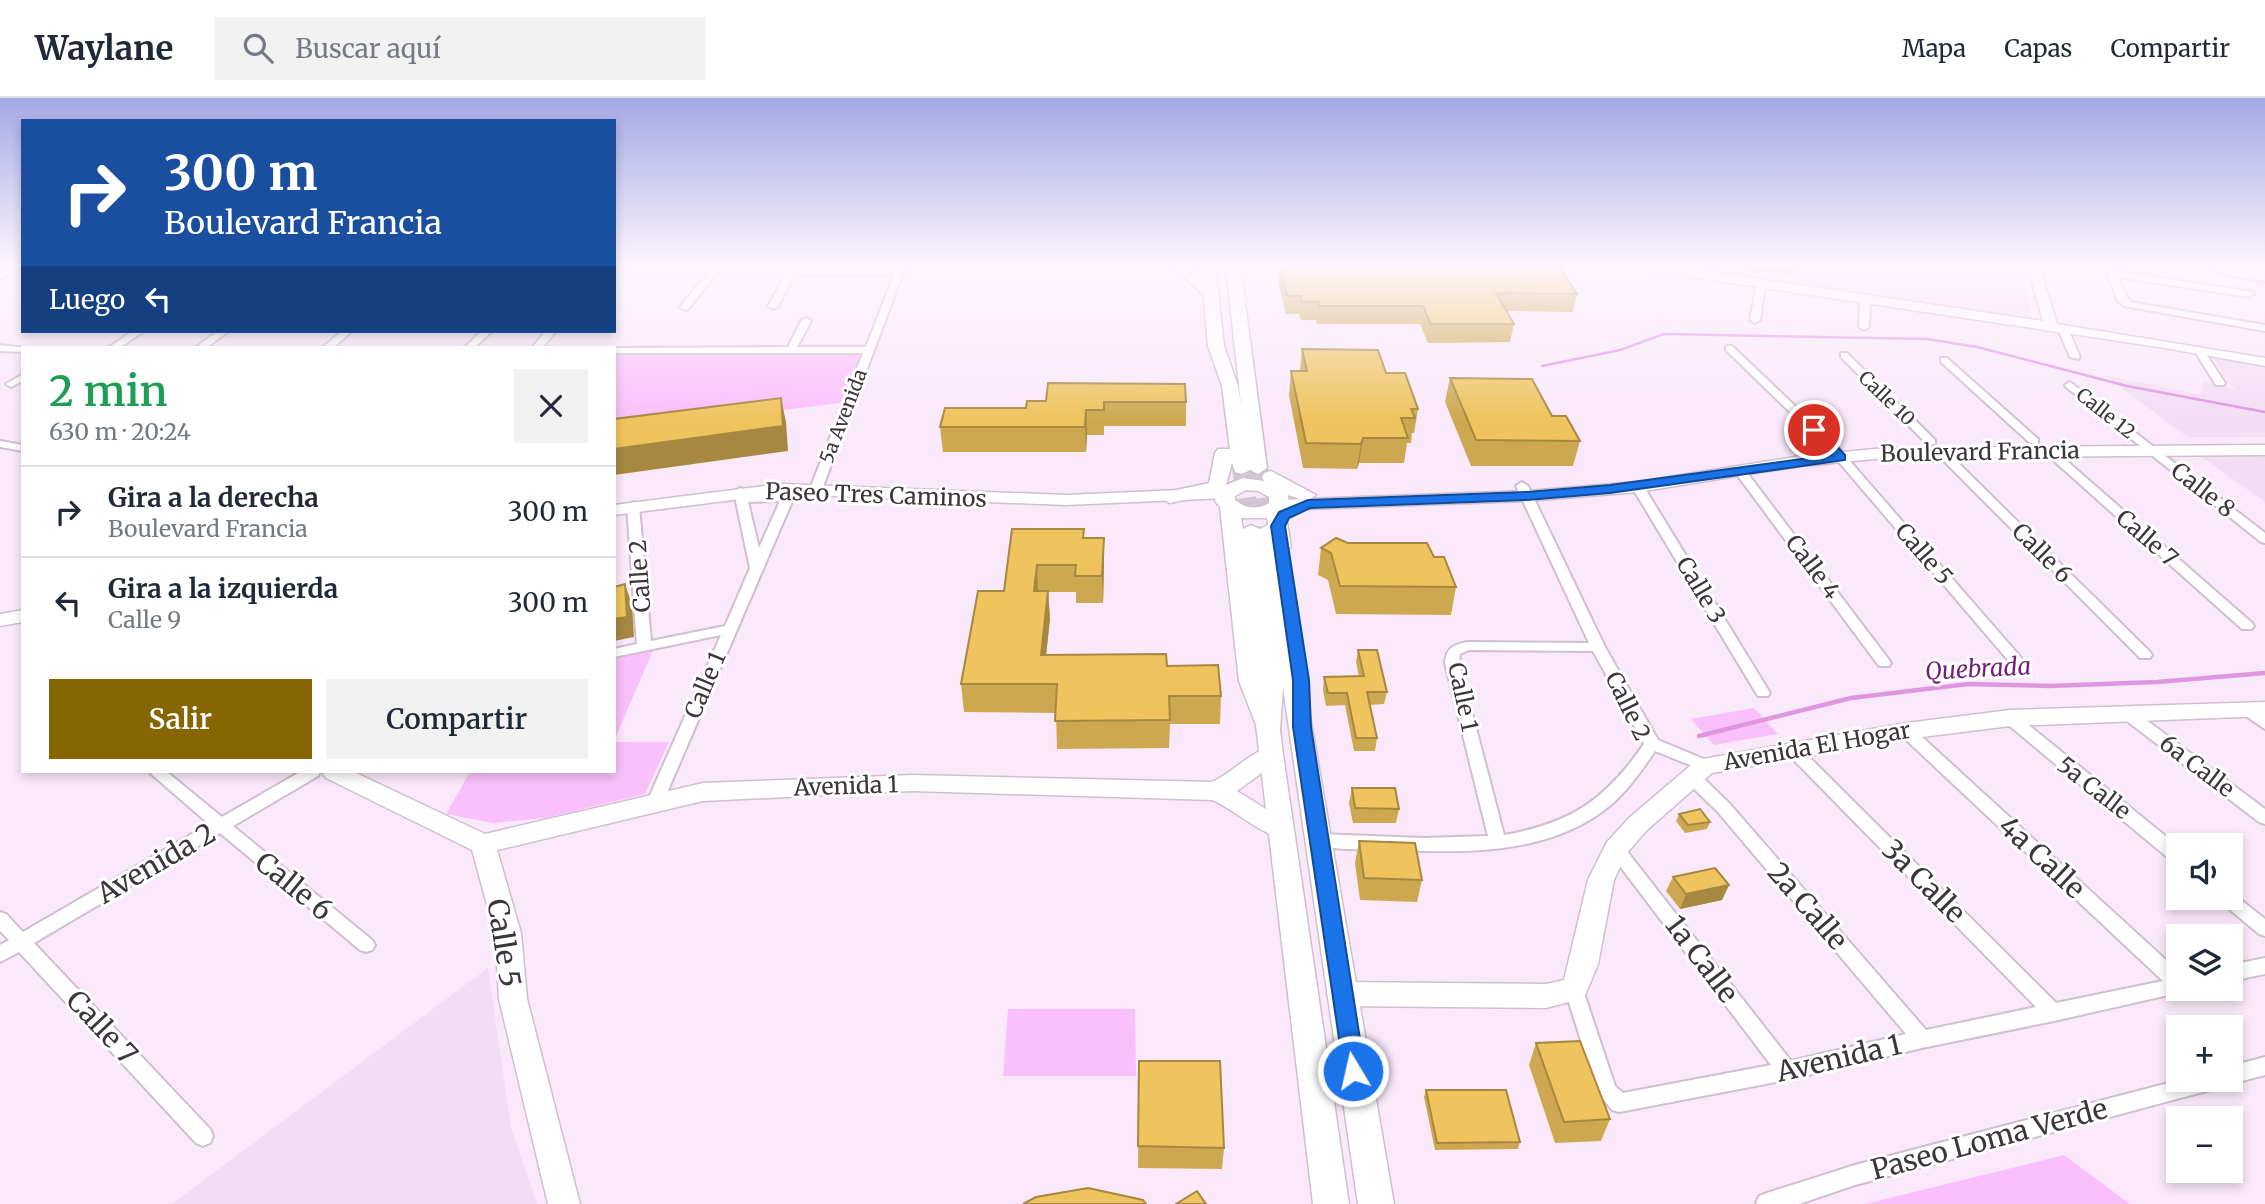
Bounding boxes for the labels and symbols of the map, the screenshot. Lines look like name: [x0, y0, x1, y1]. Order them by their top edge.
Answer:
street label: Calle 10: [1854, 365, 1920, 431]
street label: 5a Avenida: [814, 366, 872, 466]
street label: Calle 12: [2072, 382, 2140, 444]
pin: [1784, 400, 1844, 460]
street label: Boulevard Francia: [1880, 435, 2080, 468]
street label: Calle 8: [2166, 456, 2241, 524]
street label: Paseo Tres Caminos: [765, 476, 987, 513]
street label: Calle 7: [2110, 503, 2184, 572]
street label: Calle 6: [2006, 516, 2079, 589]
street label: Calle 5: [1890, 517, 1959, 591]
street label: Calle 4: [1780, 529, 1847, 605]
street label: Calle 2: [622, 539, 657, 613]
street label: Calle 3: [1670, 551, 1733, 628]
street label: Calle 1: [678, 647, 732, 723]
water label: Quebrada: [1924, 650, 2032, 687]
street label: Calle 1: [1442, 660, 1485, 734]
street label: Calle 2: [1599, 667, 1657, 745]
street label: Avenida El Hogar: [1720, 715, 1913, 776]
street label: 6a Calle: [2154, 728, 2240, 803]
street label: 5a Calle: [2052, 750, 2137, 825]
street label: Avenida 1: [792, 769, 899, 802]
street label: 4a Calle: [1991, 808, 2093, 906]
street label: Avenida 2: [89, 815, 222, 912]
street label: 3a Calle: [1875, 832, 1973, 930]
street label: Calle 6: [248, 844, 340, 928]
street label: 2a Calle: [1760, 855, 1856, 957]
street label: Calle 5: [479, 896, 529, 990]
street label: 1a Calle: [1658, 908, 1746, 1010]
street label: Calle 7: [59, 982, 145, 1072]
street label: Avenida 1: [1772, 1026, 1905, 1090]
position arrow: [1316, 1034, 1390, 1108]
street label: Paseo Loma Verde: [1867, 1090, 2111, 1188]

